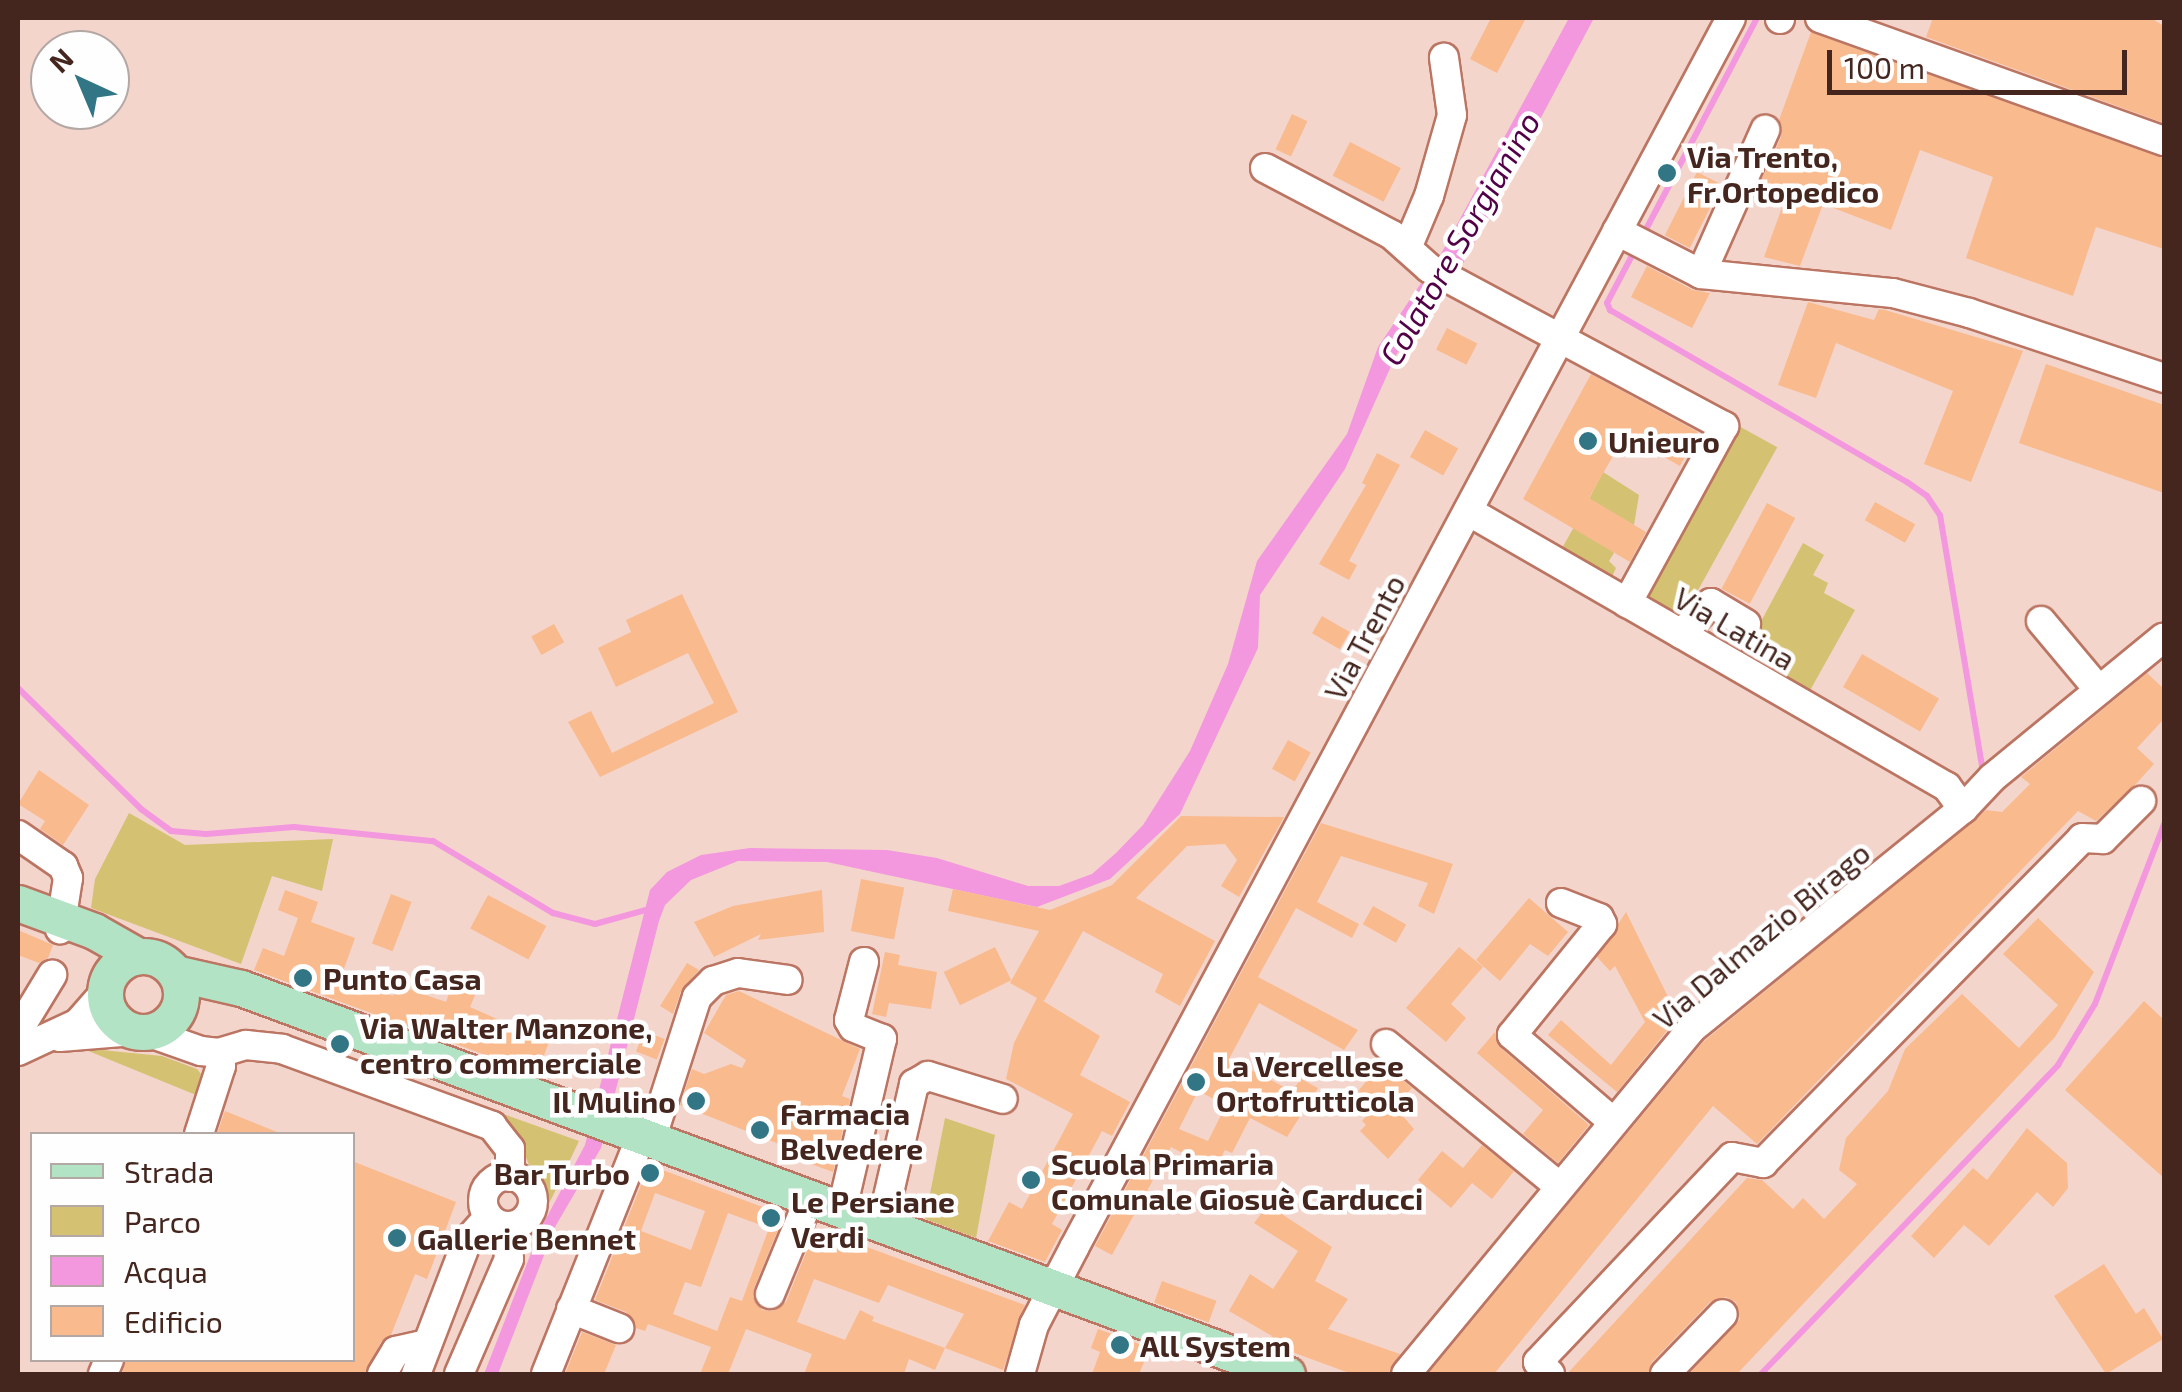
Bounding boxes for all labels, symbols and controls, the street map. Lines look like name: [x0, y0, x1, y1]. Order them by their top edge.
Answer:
north arrow: [30, 30, 130, 130]
scale bar: [1832, 30, 2132, 92]
text: N: [41, 41, 80, 79]
text: 100 m: [1844, 49, 1925, 85]
water label: Colatore Sorgianino: [1371, 104, 1547, 372]
place label: Via Trento, Fr.Ortopedico: [1687, 138, 1879, 208]
marker: Via Trento, Fr.Ortopedico: [1656, 162, 1678, 184]
place label: Unieuro: [1608, 423, 1720, 459]
marker: Unieuro: [1577, 430, 1599, 452]
street label: Via Trento: [1316, 568, 1412, 706]
street label: Via Latina: [1668, 579, 1802, 677]
street label: Via Dalmazio Birago: [1645, 834, 1877, 1036]
place label: Punto Casa: [323, 960, 482, 996]
marker: Punto Casa: [292, 967, 314, 989]
place label: Via Walter Manzone, centro commerciale: [360, 1009, 653, 1080]
marker: Via Walter Manzone, centro commerciale: [329, 1033, 351, 1055]
place label: La Vercellese Ortofrutticola: [1216, 1047, 1415, 1118]
marker: La Vercellese Ortofrutticola: [1185, 1071, 1207, 1093]
place label: Il Mulino: [552, 1083, 676, 1119]
marker: Il Mulino: [685, 1090, 707, 1112]
place label: Farmacia Belvedere: [780, 1095, 923, 1166]
marker: Farmacia Belvedere: [749, 1119, 771, 1141]
legend: [30, 1132, 355, 1362]
place label: Scuola Primaria Comunale Giosuè Carducci: [1051, 1145, 1423, 1216]
text: Strada: [124, 1153, 214, 1189]
place label: Bar Turbo: [493, 1155, 630, 1191]
marker: Bar Turbo: [639, 1162, 661, 1184]
marker: Scuola Primaria Comunale Giosuè Carducci: [1020, 1169, 1042, 1191]
place label: Le Persiane Verdi: [791, 1183, 955, 1254]
text: Parco: [124, 1203, 201, 1239]
marker: Le Persiane Verdi: [760, 1207, 782, 1229]
place label: Gallerie Bennet: [417, 1220, 636, 1256]
marker: Gallerie Bennet: [386, 1227, 408, 1249]
text: Acqua: [124, 1253, 208, 1289]
text: Edificio: [124, 1303, 223, 1339]
place label: All System: [1140, 1327, 1292, 1363]
marker: All System: [1109, 1334, 1131, 1356]

